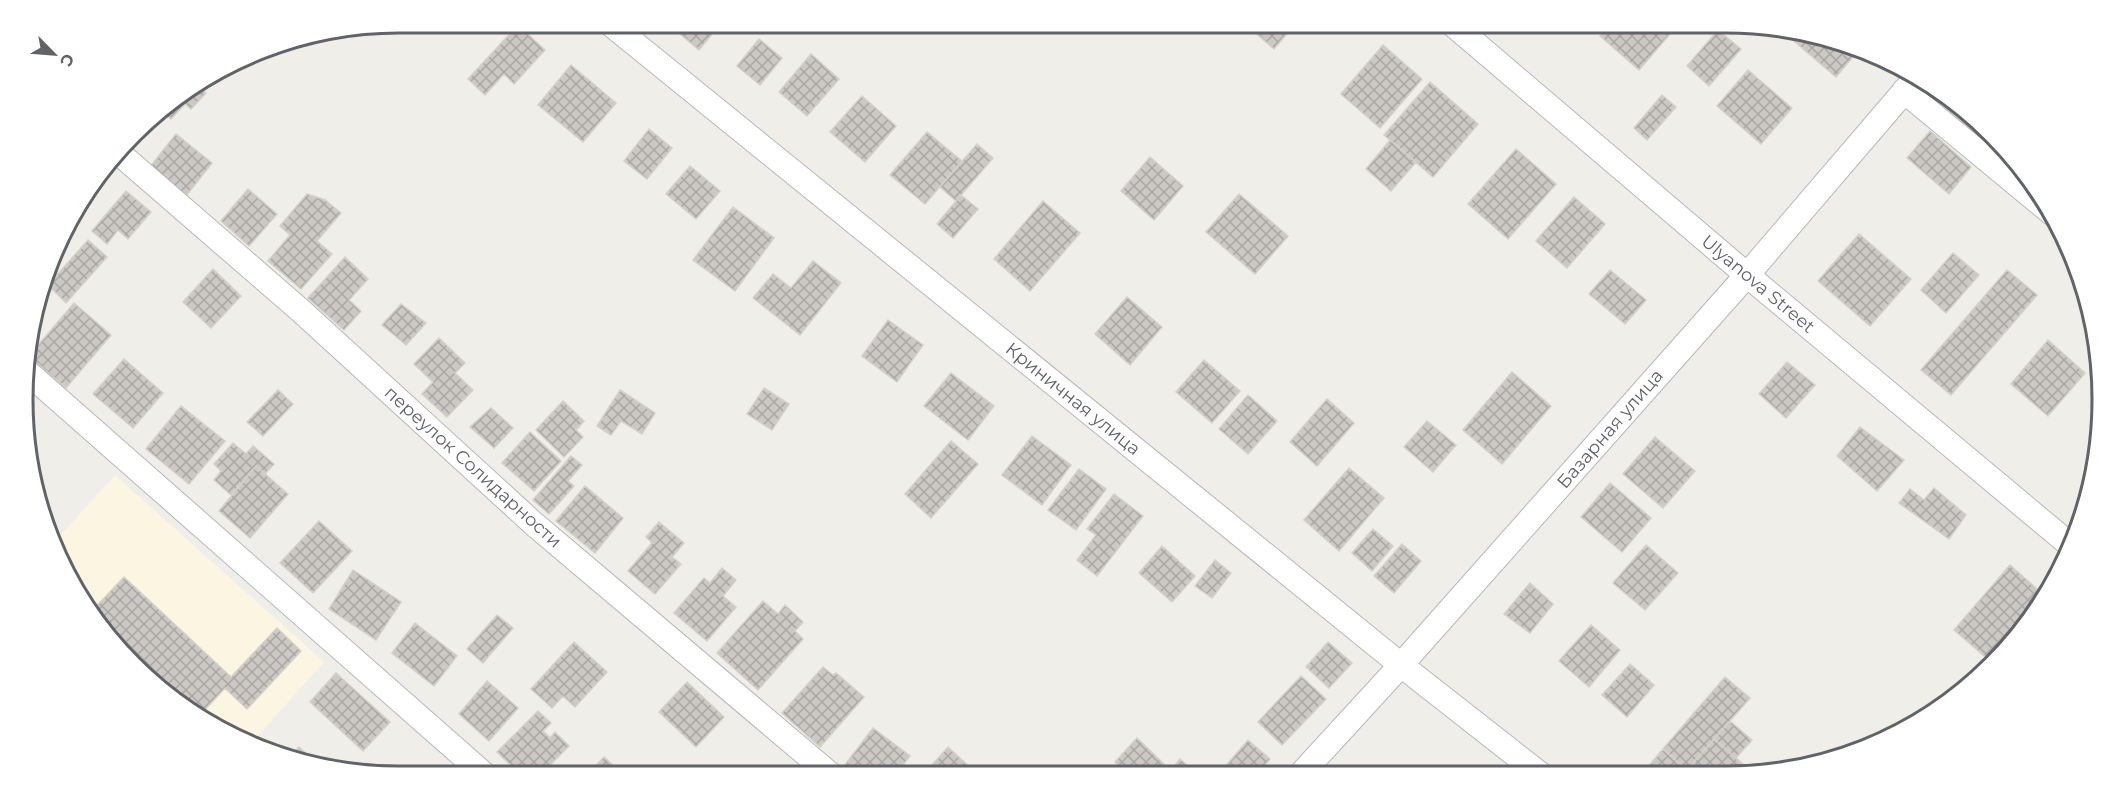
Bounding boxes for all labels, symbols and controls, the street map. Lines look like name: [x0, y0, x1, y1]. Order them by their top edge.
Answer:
north arrow: [24, 24, 84, 84]
text: С: [56, 51, 78, 70]
street label: Ulyanova Street: [1697, 230, 1819, 338]
street label: Криничная улица: [1001, 338, 1145, 460]
street label: Базарная улица: [1552, 365, 1668, 493]
street label: переулок Солидарности: [380, 382, 566, 552]

